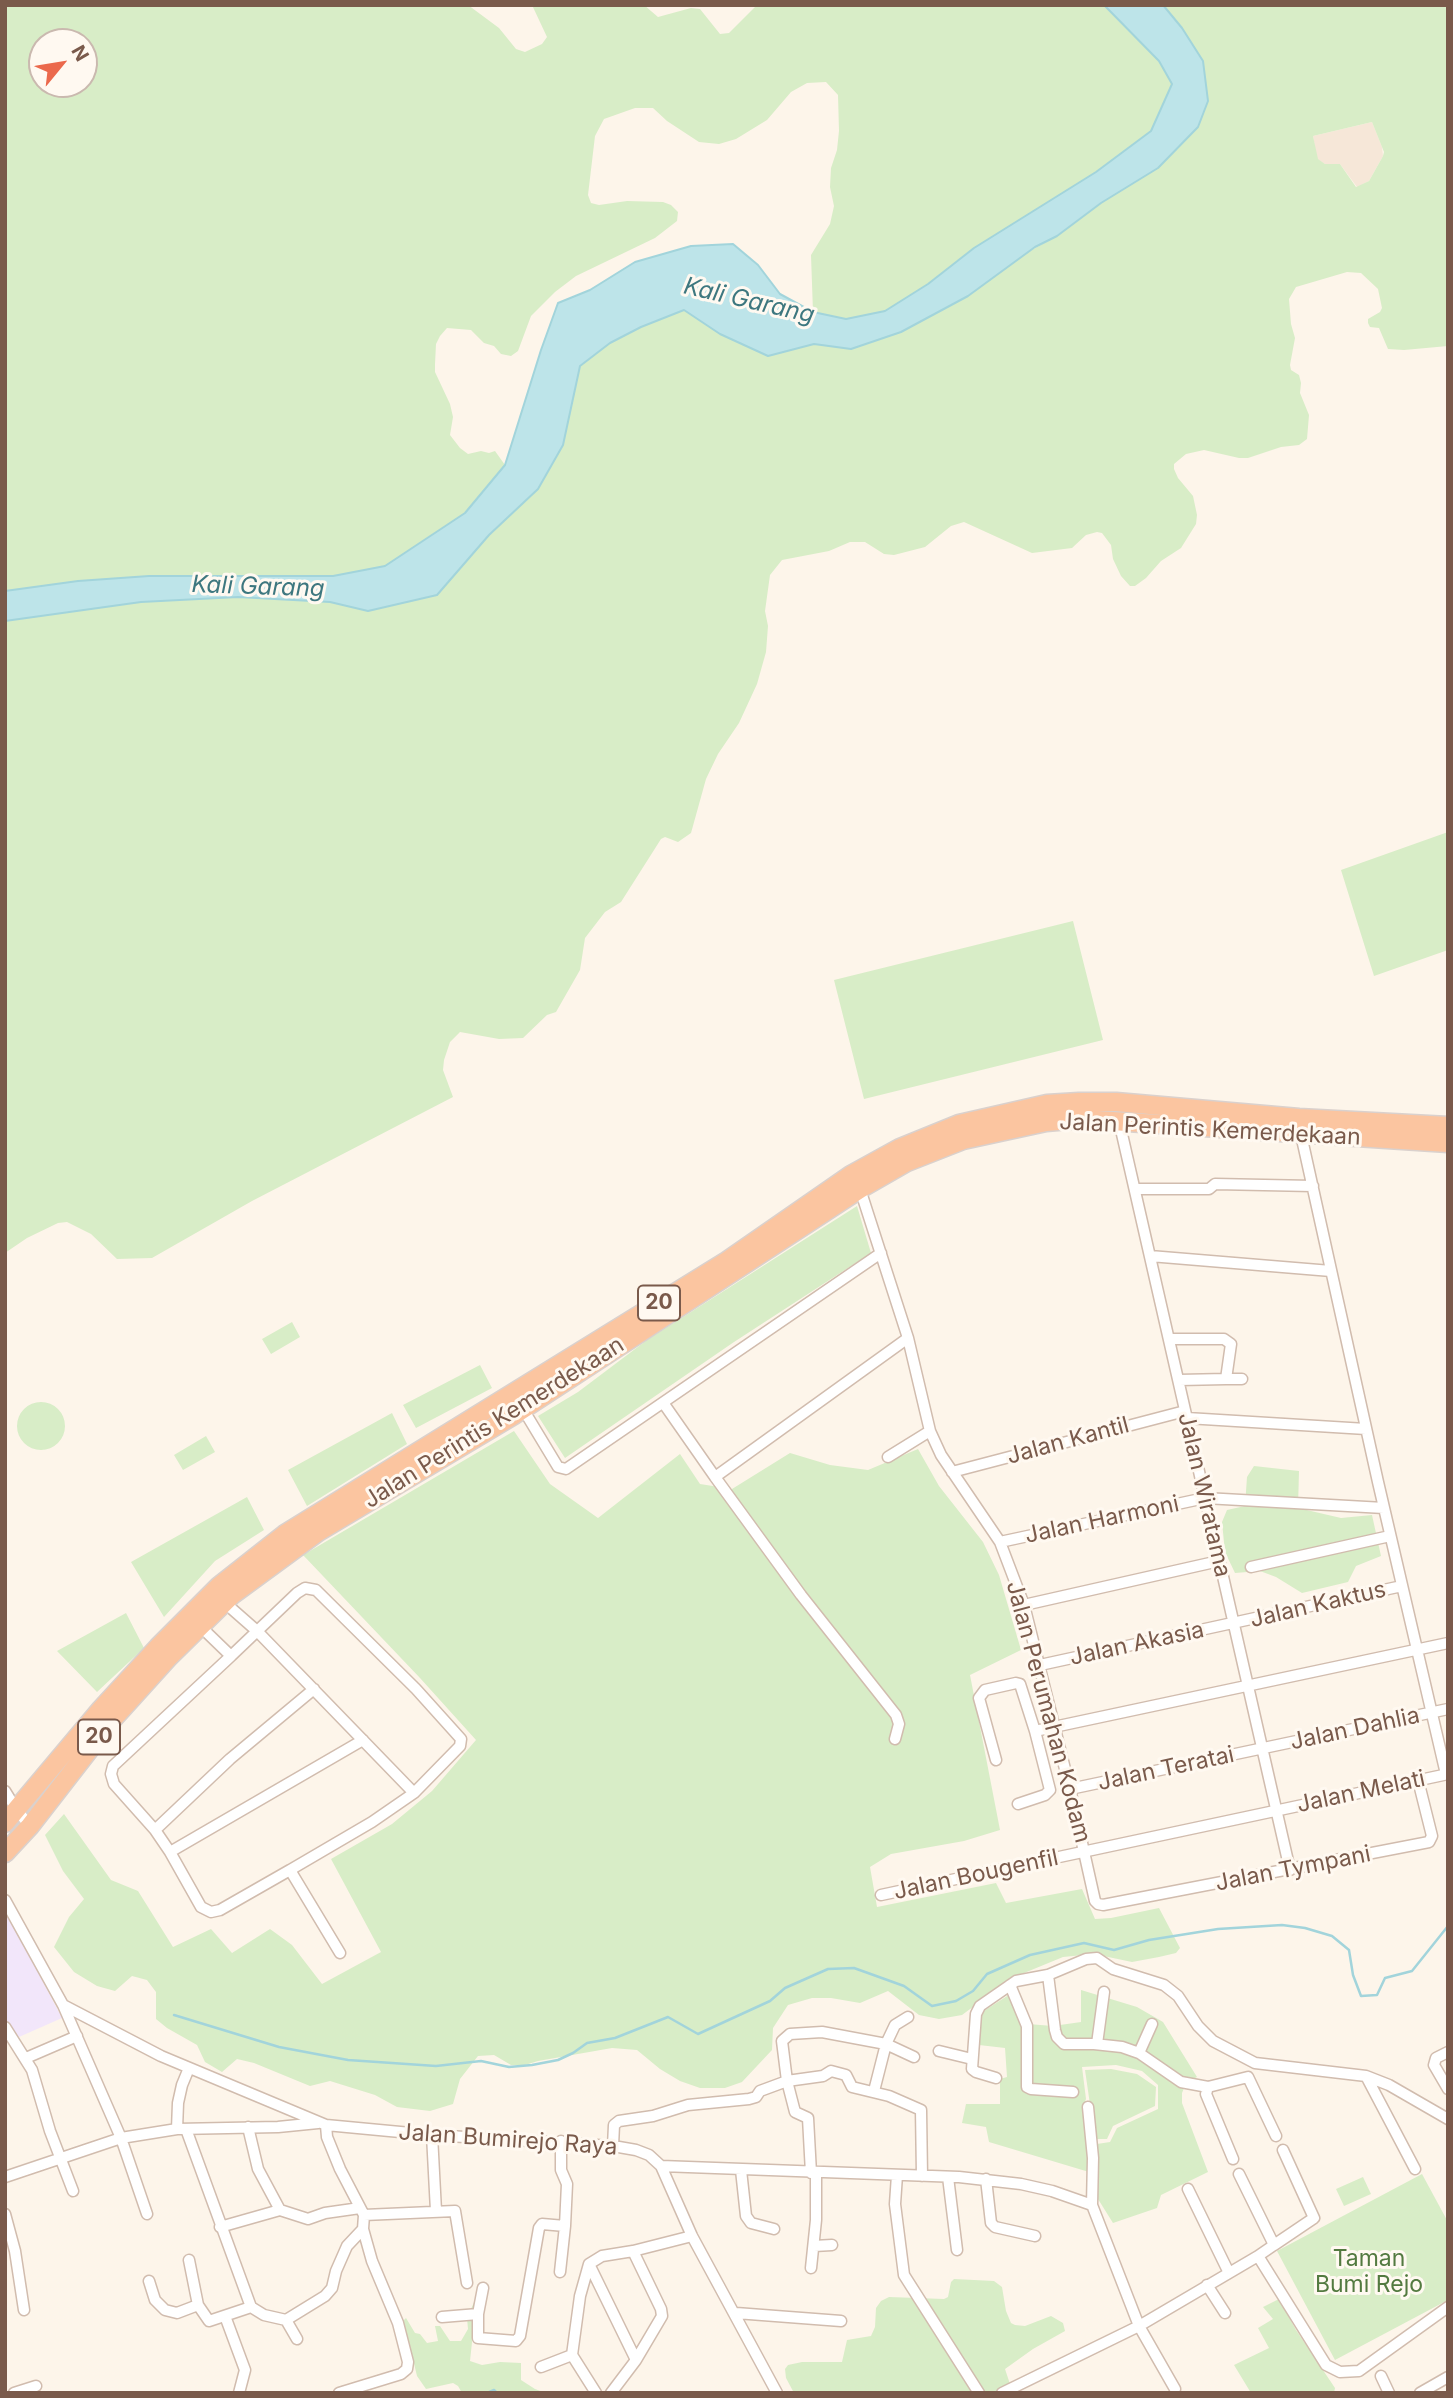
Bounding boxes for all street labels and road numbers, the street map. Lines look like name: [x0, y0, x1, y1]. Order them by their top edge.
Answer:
street label: Jalan Perintis Kemerdekaan: [1059, 1108, 1361, 1152]
road number: 20: [638, 1286, 680, 1320]
street label: Jalan Perintis Kemerdekaan: [359, 1331, 629, 1515]
street label: Jalan Wiratama: [1172, 1410, 1236, 1580]
street label: Jalan Kantil: [1004, 1411, 1132, 1471]
street label: Jalan Harmoni: [1022, 1490, 1182, 1550]
street label: Jalan Kaktus: [1247, 1576, 1389, 1634]
street label: Jalan Perumahan Kodam: [1000, 1578, 1096, 1846]
street label: Jalan Akasia: [1067, 1616, 1207, 1672]
street label: Jalan Dahlia: [1288, 1702, 1422, 1756]
road number: 20: [78, 1720, 120, 1754]
street label: Jalan Teratai: [1095, 1741, 1237, 1797]
street label: Jalan Melati: [1294, 1765, 1428, 1819]
street label: Jalan Tympani: [1213, 1840, 1373, 1898]
street label: Jalan Bougenfil: [891, 1844, 1061, 1906]
street label: Jalan Bumirejo Raya: [398, 2119, 618, 2161]

